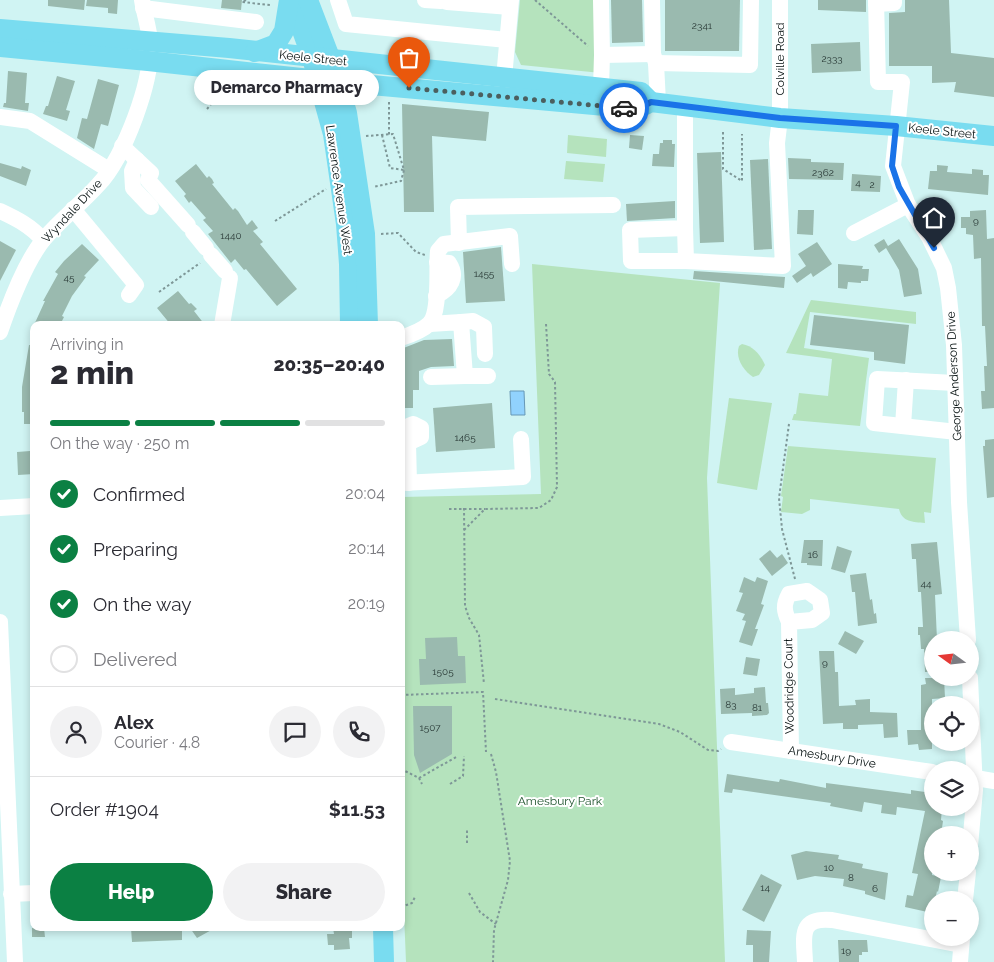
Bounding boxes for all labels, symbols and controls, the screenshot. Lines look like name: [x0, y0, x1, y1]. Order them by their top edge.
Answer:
house number: 2341: [692, 20, 713, 31]
street label: Colville Road: [773, 23, 787, 95]
pin: [388, 37, 430, 88]
icon: bag: [395, 44, 423, 72]
street label: Keele Street: [278, 47, 348, 69]
house number: 2333: [821, 53, 843, 64]
callout: Demarco Pharmacy: [194, 70, 379, 106]
text: Demarco Pharmacy: [211, 78, 362, 97]
courier: [599, 83, 649, 133]
icon: car: [610, 94, 638, 122]
street label: Keele Street: [907, 120, 977, 142]
street label: Lawrence Avenue West: [323, 124, 355, 256]
house number: 2362: [812, 167, 834, 178]
street label: Wyndale Drive: [39, 176, 105, 246]
house number: 4: [855, 177, 861, 188]
house number: 2: [869, 179, 875, 190]
pin: [913, 197, 955, 248]
icon: home: [920, 204, 948, 232]
house number: 9: [973, 215, 979, 226]
house number: 1440: [220, 230, 242, 241]
house number: 1455: [474, 268, 495, 279]
house number: 45: [64, 272, 75, 283]
street label: George Anderson Drive: [944, 311, 964, 441]
text: Arriving in: [50, 335, 124, 354]
text: 20:35–20:40: [273, 353, 385, 375]
text: 2 min: [50, 354, 134, 391]
house number: 1465: [454, 432, 476, 443]
text: On the way · 250 m: [50, 434, 189, 453]
icon: check: [50, 480, 78, 508]
text: Confirmed: [93, 483, 185, 505]
text: 20:04: [345, 484, 385, 503]
icon: check: [50, 535, 78, 563]
text: Preparing: [93, 538, 178, 560]
text: 20:14: [348, 539, 385, 558]
house number: 16: [808, 549, 818, 560]
house number: 44: [921, 578, 932, 589]
icon: check: [50, 590, 78, 618]
text: On the way: [93, 593, 192, 615]
text: 20:19: [348, 594, 385, 613]
north arrow: [924, 631, 979, 686]
map controls: [924, 631, 979, 946]
street label: Woodridge Court: [781, 638, 797, 734]
text: Delivered: [93, 648, 177, 670]
house number: 9: [822, 657, 828, 668]
house number: 1505: [432, 666, 454, 677]
button: locate: [924, 696, 979, 751]
house number: 83: [725, 699, 737, 710]
house number: 81: [752, 702, 763, 713]
button: person: [50, 706, 102, 758]
button: chat: [269, 706, 321, 758]
button: phone: [333, 706, 385, 758]
text: Alex: [114, 711, 154, 733]
house number: 1507: [419, 722, 441, 733]
text: Courier · 4.8: [114, 733, 200, 752]
street label: Amesbury Drive: [787, 743, 877, 771]
button: layers: [924, 761, 979, 816]
park label: Amesbury Park: [518, 794, 603, 808]
text: Order #1904: [50, 798, 159, 820]
text: $11.53: [329, 798, 385, 820]
button: +: [924, 826, 979, 881]
house number: 10: [824, 862, 834, 873]
button: Help: [50, 863, 213, 921]
button: Share: [223, 863, 385, 921]
house number: 8: [848, 872, 854, 883]
house number: 14: [760, 882, 770, 893]
house number: 6: [872, 883, 878, 894]
button: −: [924, 891, 979, 946]
house number: 19: [841, 945, 851, 956]

